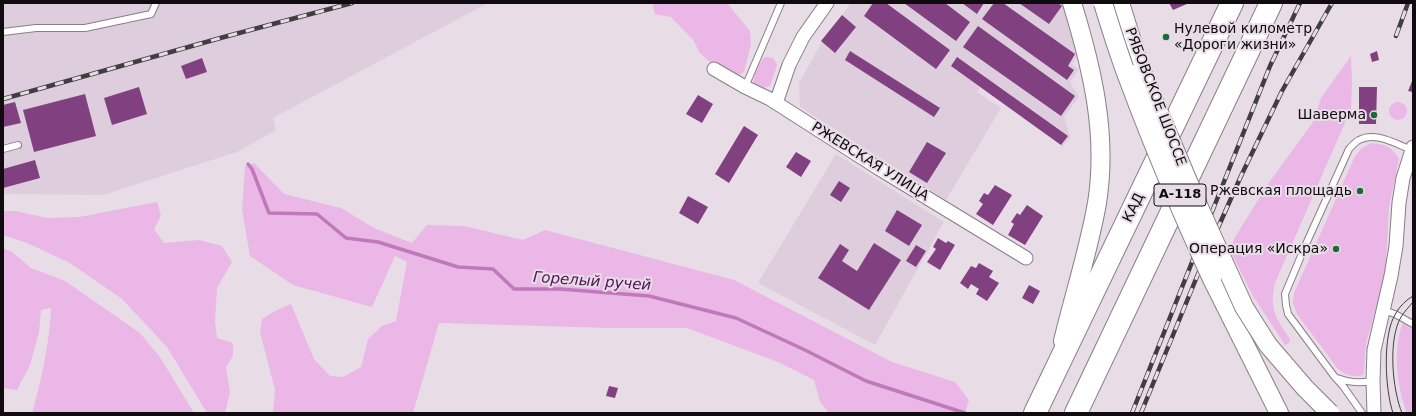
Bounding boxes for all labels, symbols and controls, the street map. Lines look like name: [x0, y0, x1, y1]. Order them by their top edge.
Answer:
place label: Нулевой километр «Дороги жизни»: [1174, 21, 1312, 54]
street label: РЯБОВСКОЕ ШОССЕ: [1121, 25, 1189, 169]
marker: Нулевой километр «Дороги жизни»: [1161, 32, 1171, 42]
place label: Шаверма: [1298, 107, 1366, 123]
marker: Шаверма: [1369, 110, 1379, 120]
street label: РЖЕВСКАЯ УЛИЦА: [808, 119, 932, 205]
place label: Ржевская площадь: [1210, 183, 1352, 199]
road number: А-118: [1154, 184, 1206, 206]
marker: Ржевская площадь: [1355, 186, 1365, 196]
street label: КАД: [1120, 191, 1148, 225]
place label: Операция «Искра»: [1189, 241, 1328, 257]
marker: Операция «Искра»: [1331, 244, 1341, 254]
water label: Горелый ручей: [532, 269, 652, 295]

